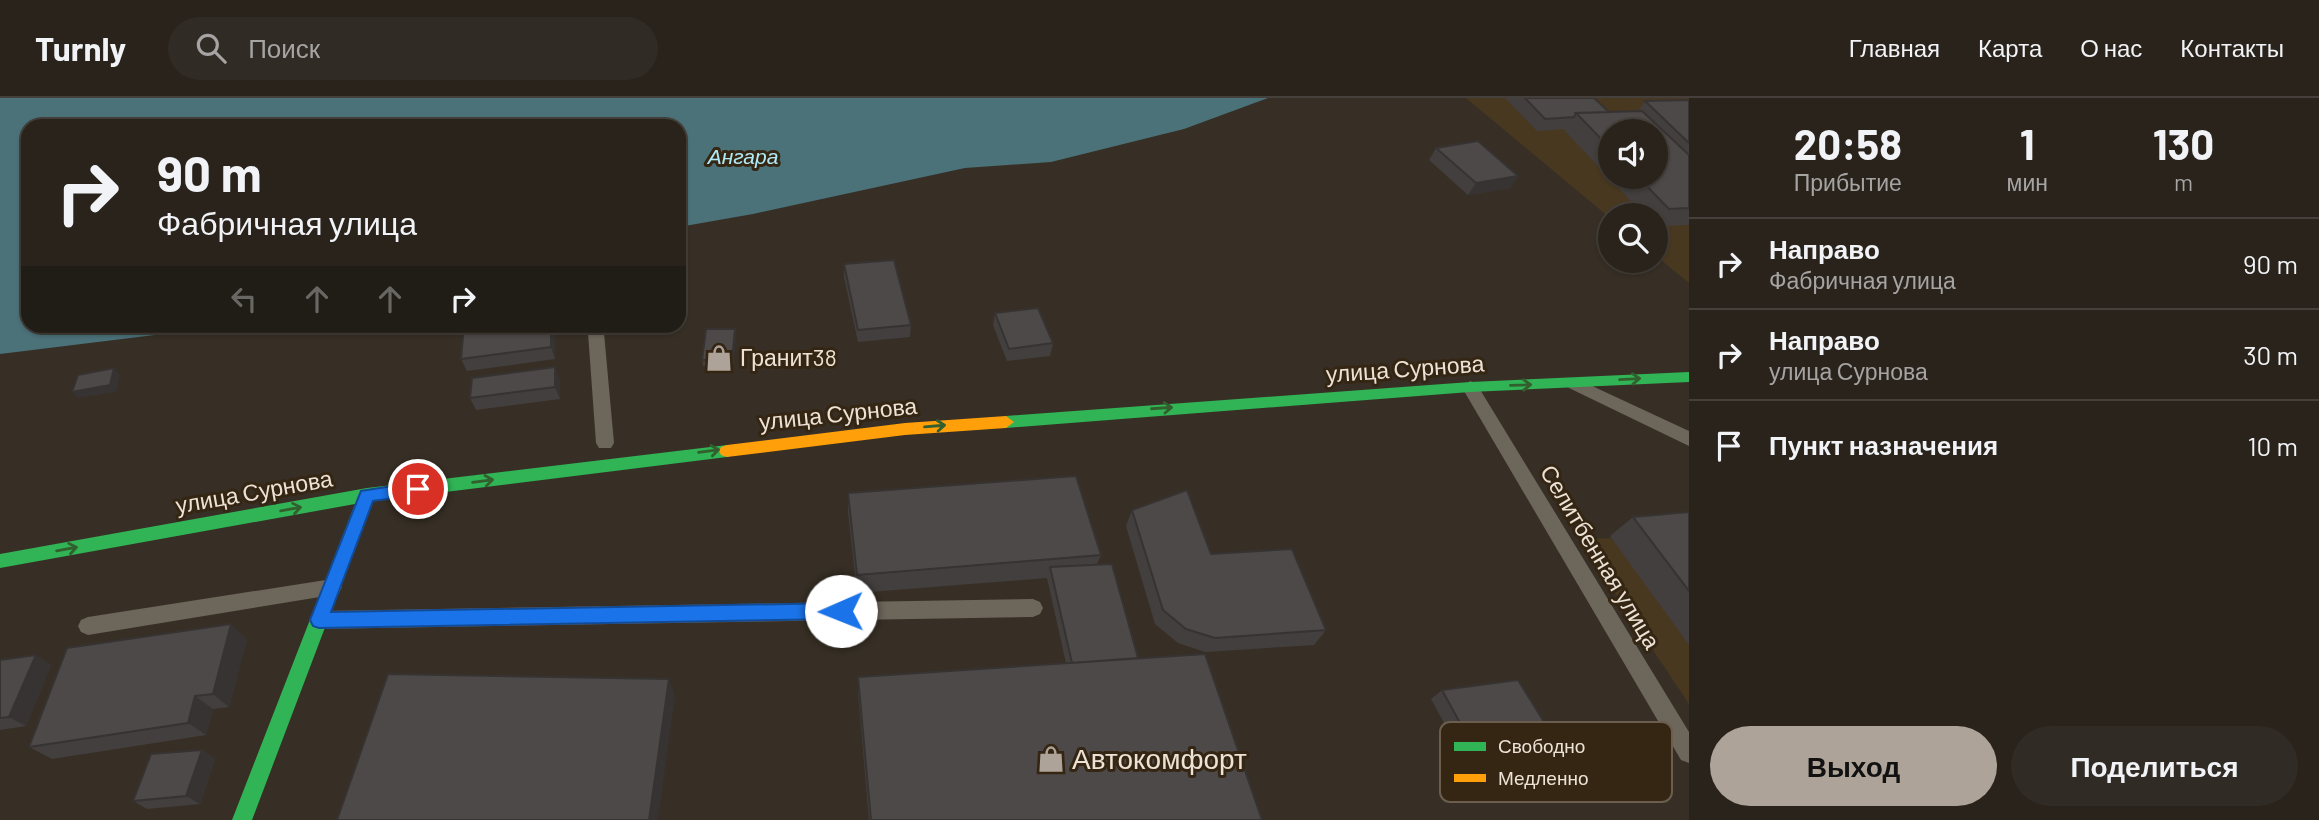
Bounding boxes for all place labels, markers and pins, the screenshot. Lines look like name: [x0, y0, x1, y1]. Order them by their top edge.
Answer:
shop icon: Гранит38: [704, 343, 734, 373]
place label: Гранит38: [740, 343, 837, 371]
pin: [388, 459, 448, 519]
place label: Автокомфорт: [1072, 741, 1247, 775]
shop icon: Автокомфорт: [1036, 744, 1066, 774]

